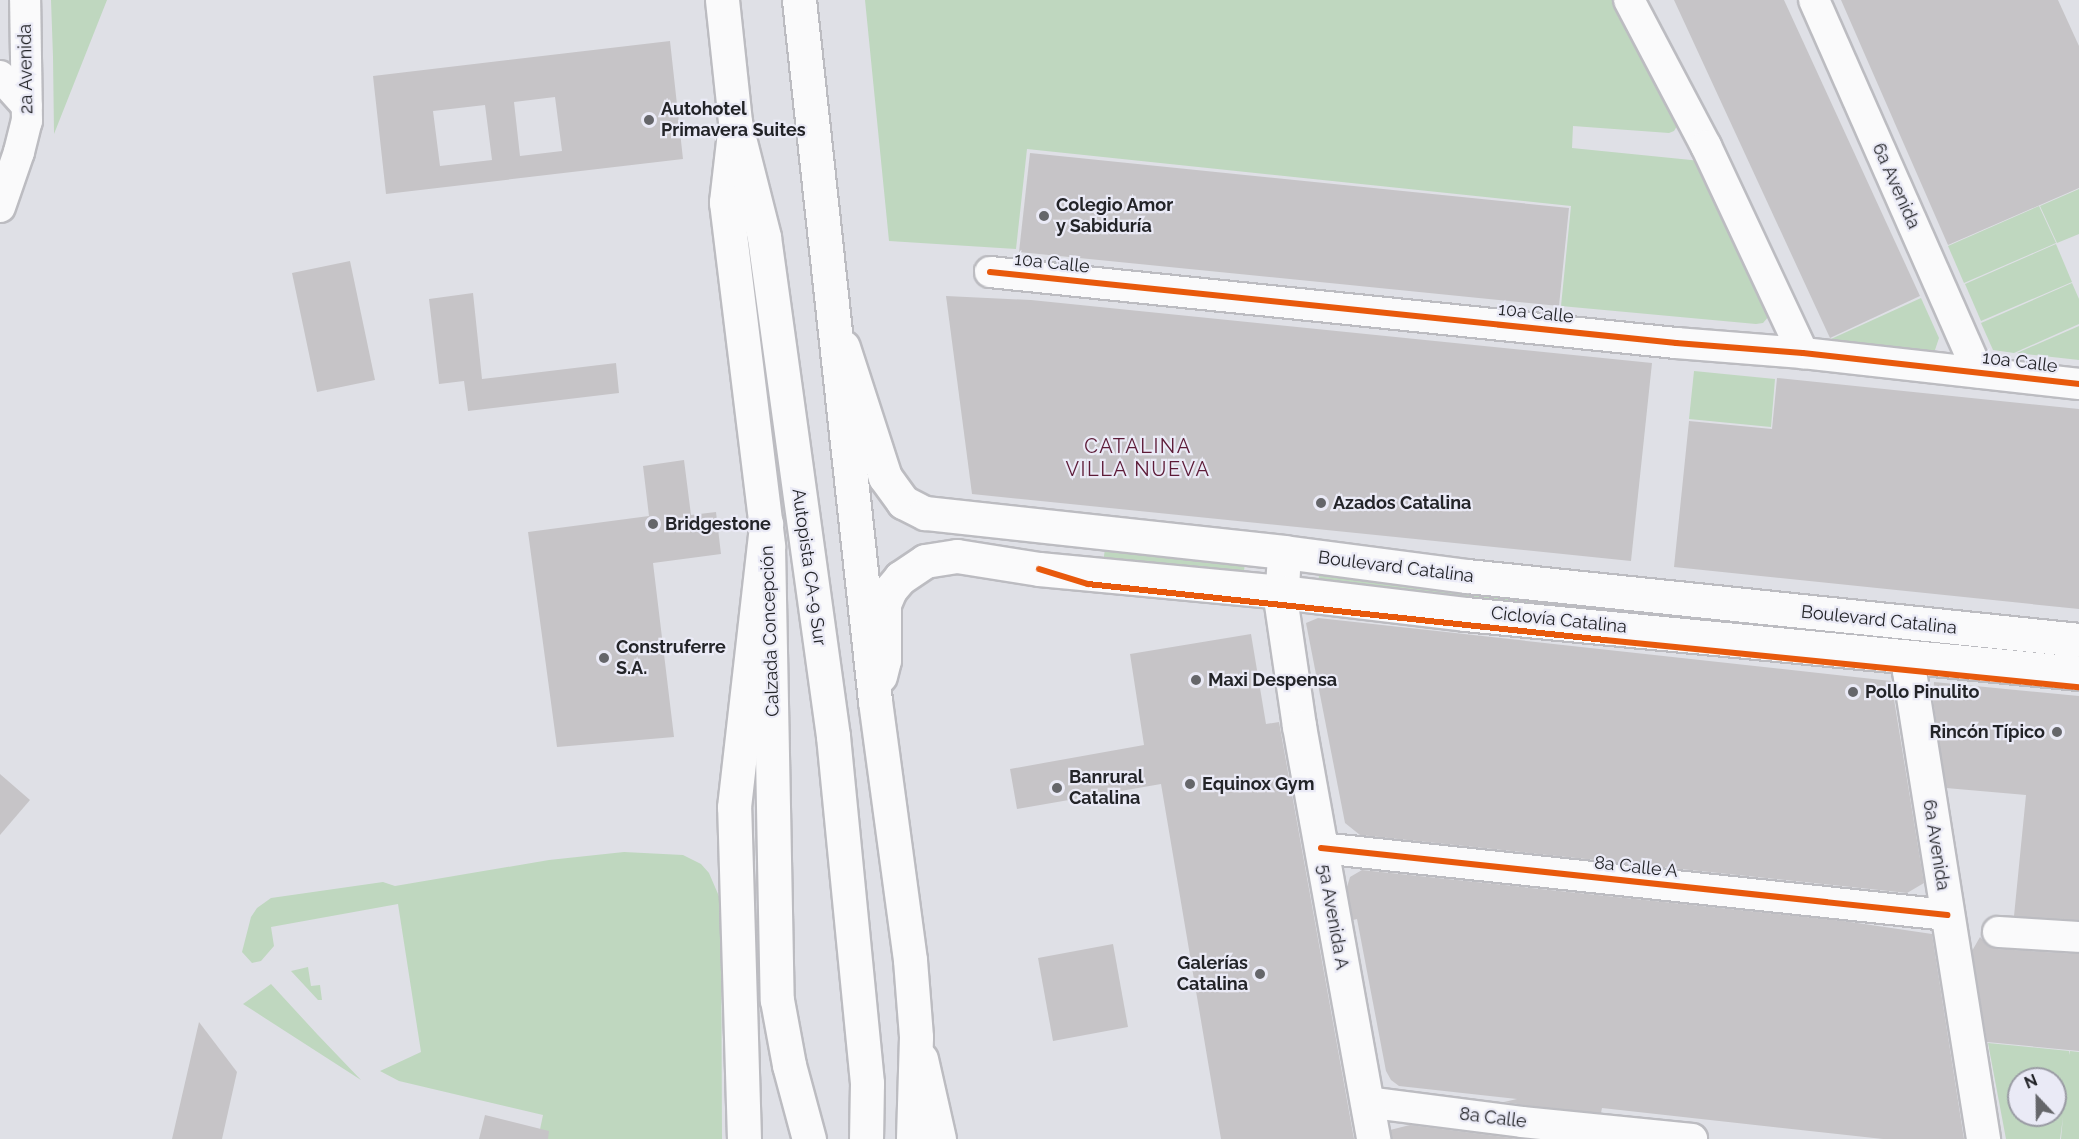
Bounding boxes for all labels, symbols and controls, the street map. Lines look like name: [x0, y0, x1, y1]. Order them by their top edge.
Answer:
street label: 2a Avenida: [14, 24, 38, 114]
place label: Autohotel Primavera Suites: [661, 99, 806, 142]
marker: Autohotel Primavera Suites: [642, 113, 656, 127]
street label: 6a Avenida: [1867, 140, 1925, 232]
place label: Colegio Amor y Sabiduría: [1056, 195, 1174, 238]
marker: Colegio Amor y Sabiduría: [1037, 209, 1051, 223]
street label: 10a Calle: [1013, 248, 1091, 278]
street label: 10a Calle: [1497, 298, 1575, 328]
street label: 10a Calle: [1981, 347, 2059, 377]
district label: CATALINA VILLA NUEVA: [1065, 435, 1211, 482]
street label: Autopista CA-9 Sur: [787, 487, 831, 647]
place label: Azados Catalina: [1333, 492, 1471, 514]
marker: Azados Catalina: [1314, 496, 1328, 510]
place label: Bridgestone: [665, 513, 771, 535]
marker: Bridgestone: [646, 517, 660, 531]
street label: Calzada Concepción: [756, 545, 784, 717]
street label: Boulevard Catalina: [1317, 547, 1475, 587]
street label: Boulevard Catalina: [1800, 601, 1958, 639]
street label: Ciclovía Catalina: [1490, 602, 1628, 638]
place label: Construferre S.A.: [616, 637, 726, 680]
marker: Construferre S.A.: [597, 651, 611, 665]
place label: Maxi Despensa: [1208, 669, 1337, 691]
marker: Maxi Despensa: [1189, 673, 1203, 687]
place label: Pollo Pinulito: [1865, 681, 1979, 703]
marker: Pollo Pinulito: [1846, 685, 1860, 699]
place label: Rincón Típico: [1929, 721, 2045, 743]
marker: Rincón Típico: [2050, 725, 2064, 739]
place label: Banrural Catalina: [1069, 767, 1143, 810]
place label: Equinox Gym: [1202, 773, 1315, 795]
marker: Equinox Gym: [1183, 777, 1197, 791]
marker: Banrural Catalina: [1050, 781, 1064, 795]
street label: 6a Avenida: [1918, 798, 1954, 892]
street label: 8a Calle A: [1593, 852, 1679, 882]
street label: 5a Avenida A: [1313, 862, 1353, 972]
place label: Galerías Catalina: [1177, 953, 1248, 996]
marker: Galerías Catalina: [1253, 967, 1267, 981]
north arrow: [2007, 1067, 2067, 1127]
text: N: [2022, 1071, 2040, 1093]
street label: 8a Calle: [1458, 1103, 1528, 1133]

